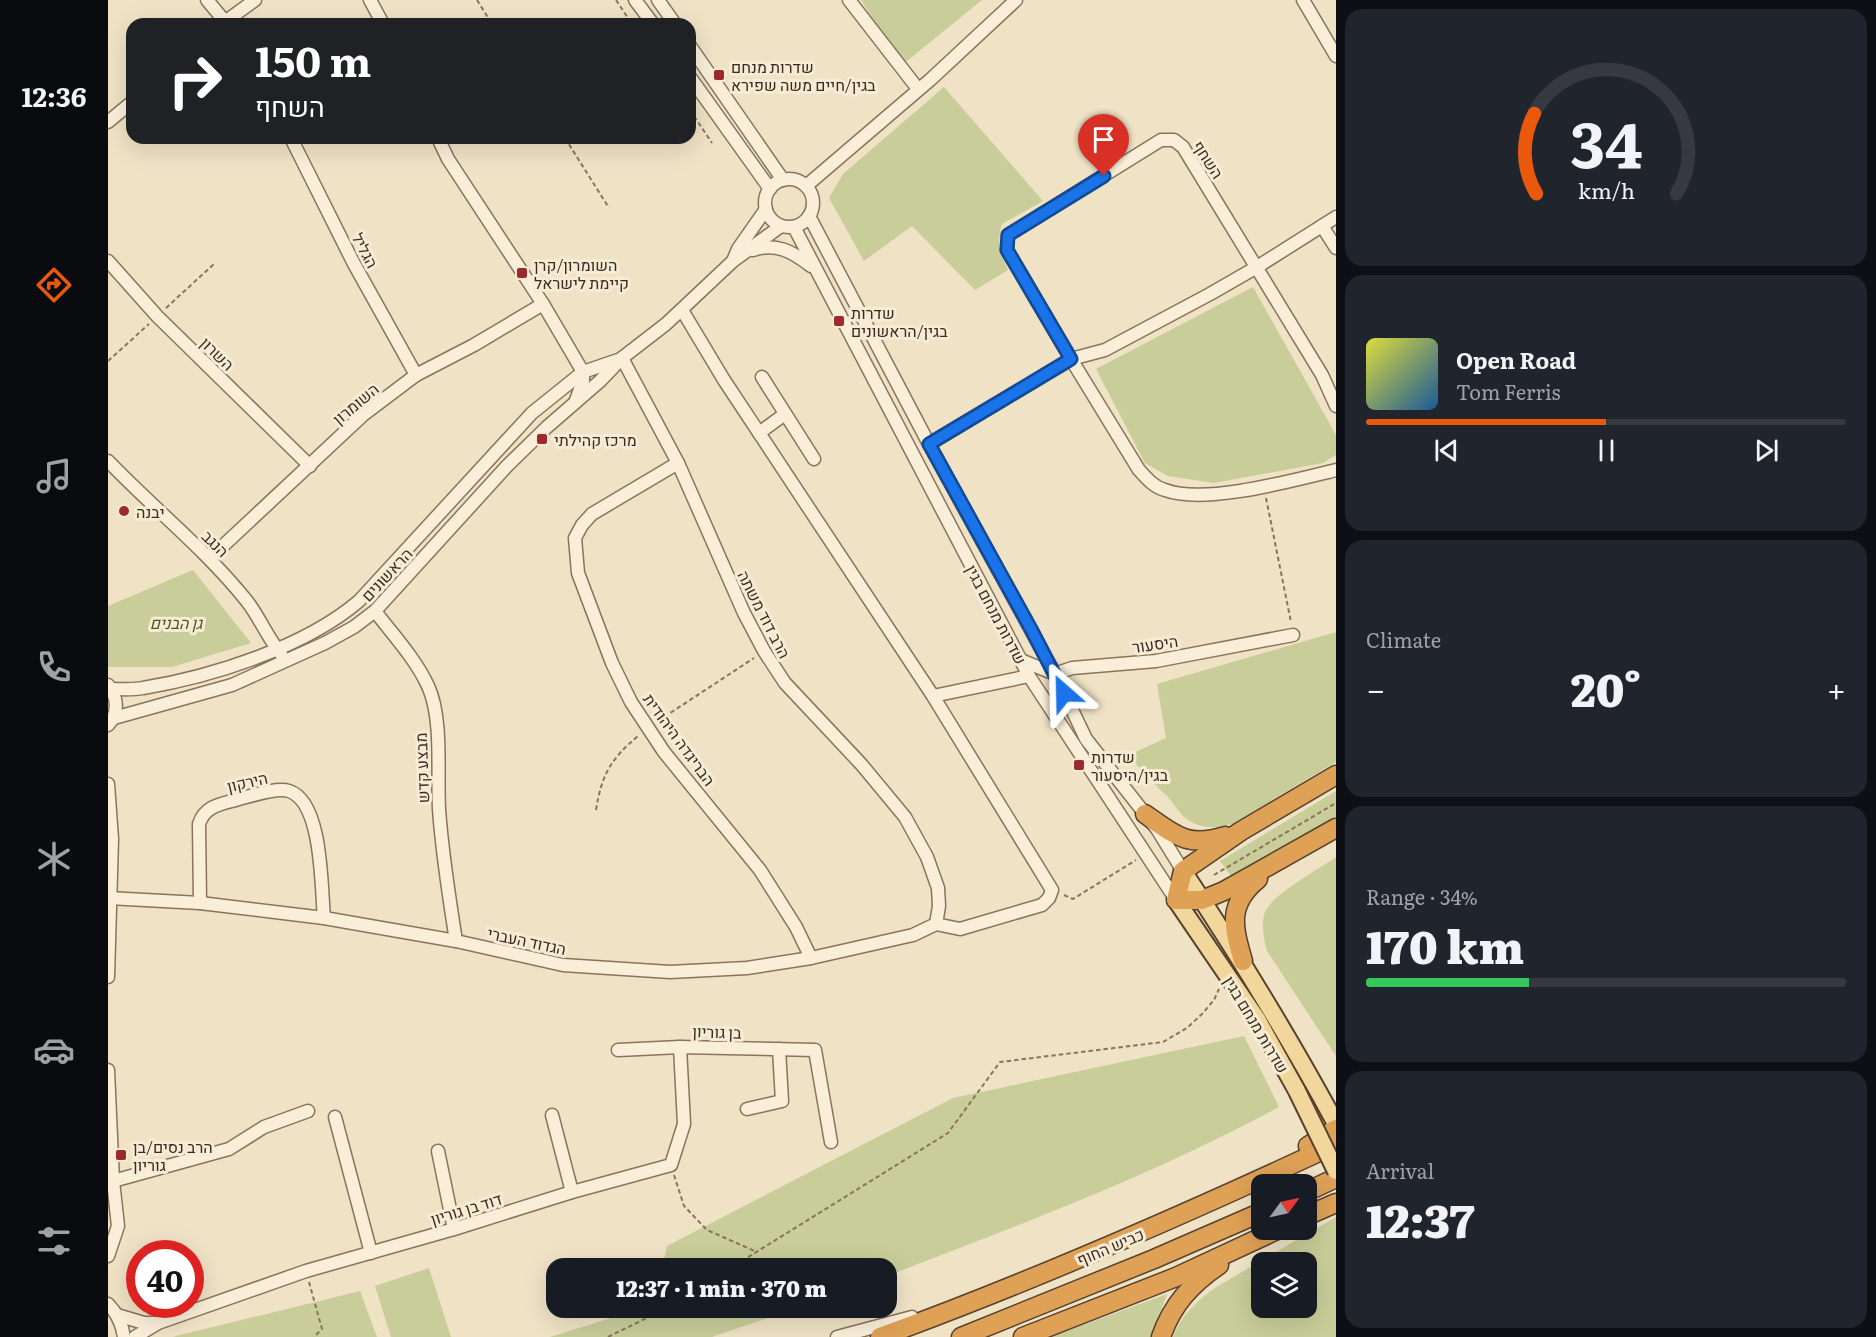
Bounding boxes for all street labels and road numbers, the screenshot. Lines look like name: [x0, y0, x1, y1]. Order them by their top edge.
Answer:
street label: השחף: [1188, 135, 1230, 183]
street label: הגליל: [347, 228, 385, 272]
street label: השרון: [196, 331, 240, 375]
street label: השומרון: [327, 376, 383, 430]
street label: הנגב: [197, 524, 235, 562]
street label: הראשונים: [355, 542, 417, 606]
street label: שדרות מנחם בגין: [961, 560, 1033, 668]
street label: הרב דוד משתה: [733, 566, 797, 662]
street label: היסעור: [1130, 628, 1180, 658]
street label: הבריגדה היהודית: [638, 688, 722, 790]
street label: מבצע קדש: [408, 732, 434, 804]
street label: הירקון: [224, 765, 270, 797]
street label: הגדוד העברי: [485, 920, 569, 960]
street label: שדרות מנחם בגין: [1218, 971, 1296, 1077]
street label: בן גוריון: [692, 1018, 743, 1044]
street label: דוד בן גוריון: [427, 1186, 505, 1230]
street label: כביש החוף: [1073, 1221, 1147, 1271]

